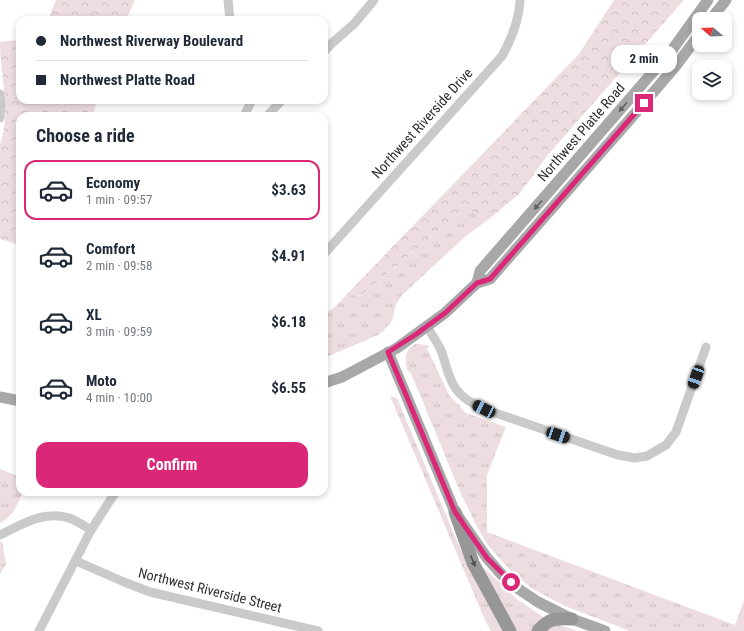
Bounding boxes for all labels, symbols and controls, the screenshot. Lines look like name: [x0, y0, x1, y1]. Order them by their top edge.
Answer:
north arrow: [692, 12, 732, 52]
map controls: [692, 12, 732, 100]
text: Northwest Riverway Boulevard: [60, 32, 243, 50]
callout: 2 min: [611, 45, 677, 73]
text: 2 min: [630, 51, 658, 66]
button: layers: [692, 60, 732, 100]
street label: Northwest Riverside Drive: [368, 64, 476, 181]
text: Northwest Platte Road: [60, 71, 195, 89]
street label: Northwest Platte Road: [534, 80, 628, 184]
route end: [635, 94, 653, 112]
one-way arrow: [618, 101, 627, 112]
text: Choose a ride: [36, 125, 135, 146]
icon: car: [38, 172, 74, 208]
text: Economy: [86, 174, 140, 192]
text: $3.63: [271, 181, 306, 199]
text: 1 min · 09:57: [86, 192, 152, 207]
one-way arrow: [533, 200, 542, 210]
icon: car: [38, 238, 74, 274]
text: Comfort: [86, 240, 135, 258]
text: $4.91: [271, 247, 306, 265]
text: 2 min · 09:58: [86, 258, 152, 273]
icon: car: [38, 304, 74, 340]
text: XL: [86, 306, 102, 324]
text: $6.18: [271, 313, 306, 331]
text: 3 min · 09:59: [86, 324, 152, 339]
car: [686, 364, 706, 390]
icon: car: [38, 370, 74, 406]
text: Moto: [86, 372, 117, 390]
text: $6.55: [271, 379, 306, 397]
text: 4 min · 10:00: [86, 390, 152, 405]
car: [471, 398, 497, 420]
car: [545, 425, 571, 445]
button: Confirm: [36, 442, 308, 488]
one-way arrow: [470, 556, 476, 567]
street label: Northwest Riverside Street: [137, 564, 283, 616]
route start: [502, 573, 520, 591]

